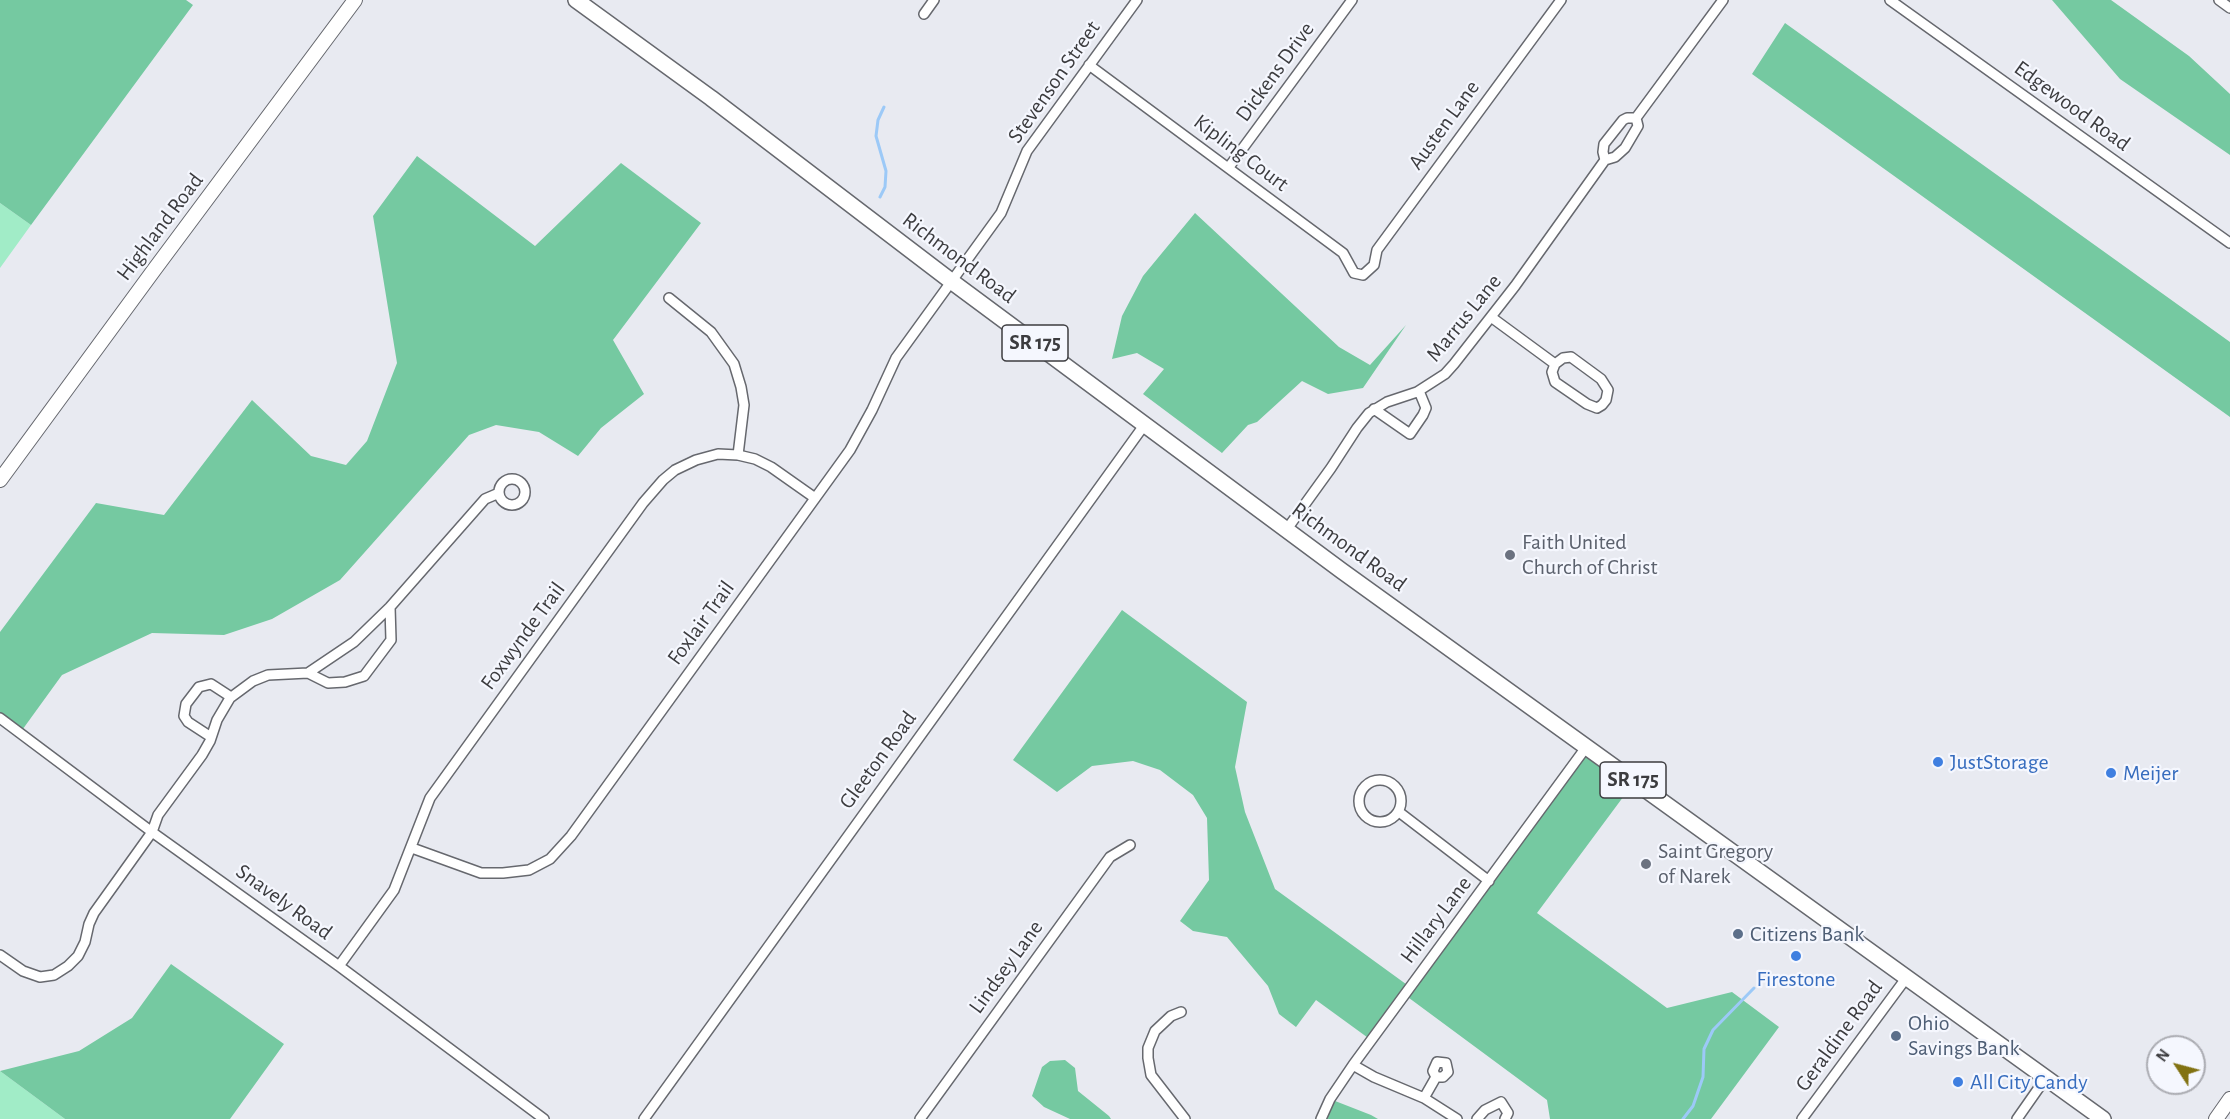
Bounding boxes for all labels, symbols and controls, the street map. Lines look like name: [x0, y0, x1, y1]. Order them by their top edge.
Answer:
street label: Stevenson Street: [1002, 16, 1106, 148]
street label: Dickens Drive: [1230, 17, 1320, 127]
street label: Edgewood Road: [2009, 55, 2135, 157]
street label: Austen Lane: [1403, 75, 1485, 175]
street label: Kipling Court: [1188, 109, 1294, 197]
street label: Highland Road: [111, 168, 209, 286]
street label: Richmond Road: [897, 207, 1021, 309]
street label: Marrus Lane: [1421, 269, 1507, 367]
road number: SR 175: [1002, 325, 1068, 361]
street label: Richmond Road: [1286, 496, 1412, 598]
place label: Faith United Church of Christ: [1522, 529, 1657, 580]
marker: Faith United Church of Christ: [1503, 548, 1517, 562]
street label: Foxlair Trail: [662, 576, 740, 670]
street label: Foxwynde Trail: [475, 577, 571, 695]
street label: Gleeton Road: [834, 706, 922, 814]
place label: JustStorage: [1950, 749, 2049, 775]
marker: JustStorage: [1931, 755, 1945, 769]
place label: Meijer: [2123, 760, 2178, 786]
road number: SR 175: [1600, 762, 1666, 798]
marker: Meijer: [2104, 766, 2118, 780]
place label: Saint Gregory of Narek: [1658, 838, 1773, 890]
marker: Saint Gregory of Narek: [1639, 857, 1653, 871]
street label: Snavely Road: [231, 858, 337, 946]
street label: Hillary Lane: [1395, 871, 1477, 969]
street label: Lindsey Lane: [963, 915, 1049, 1019]
place label: Citizens Bank: [1750, 921, 1864, 947]
marker: Citizens Bank: [1731, 927, 1745, 941]
marker: Firestone: [1789, 949, 1803, 963]
place label: Firestone: [1756, 966, 1836, 992]
street label: Geraldine Road: [1790, 975, 1888, 1097]
place label: Ohio Savings Bank: [1908, 1010, 2019, 1062]
marker: Ohio Savings Bank: [1889, 1029, 1903, 1043]
north arrow: [2146, 1035, 2206, 1095]
text: N: [2153, 1046, 2173, 1065]
place label: All City Candy: [1970, 1069, 2088, 1095]
marker: All City Candy: [1951, 1075, 1965, 1089]

